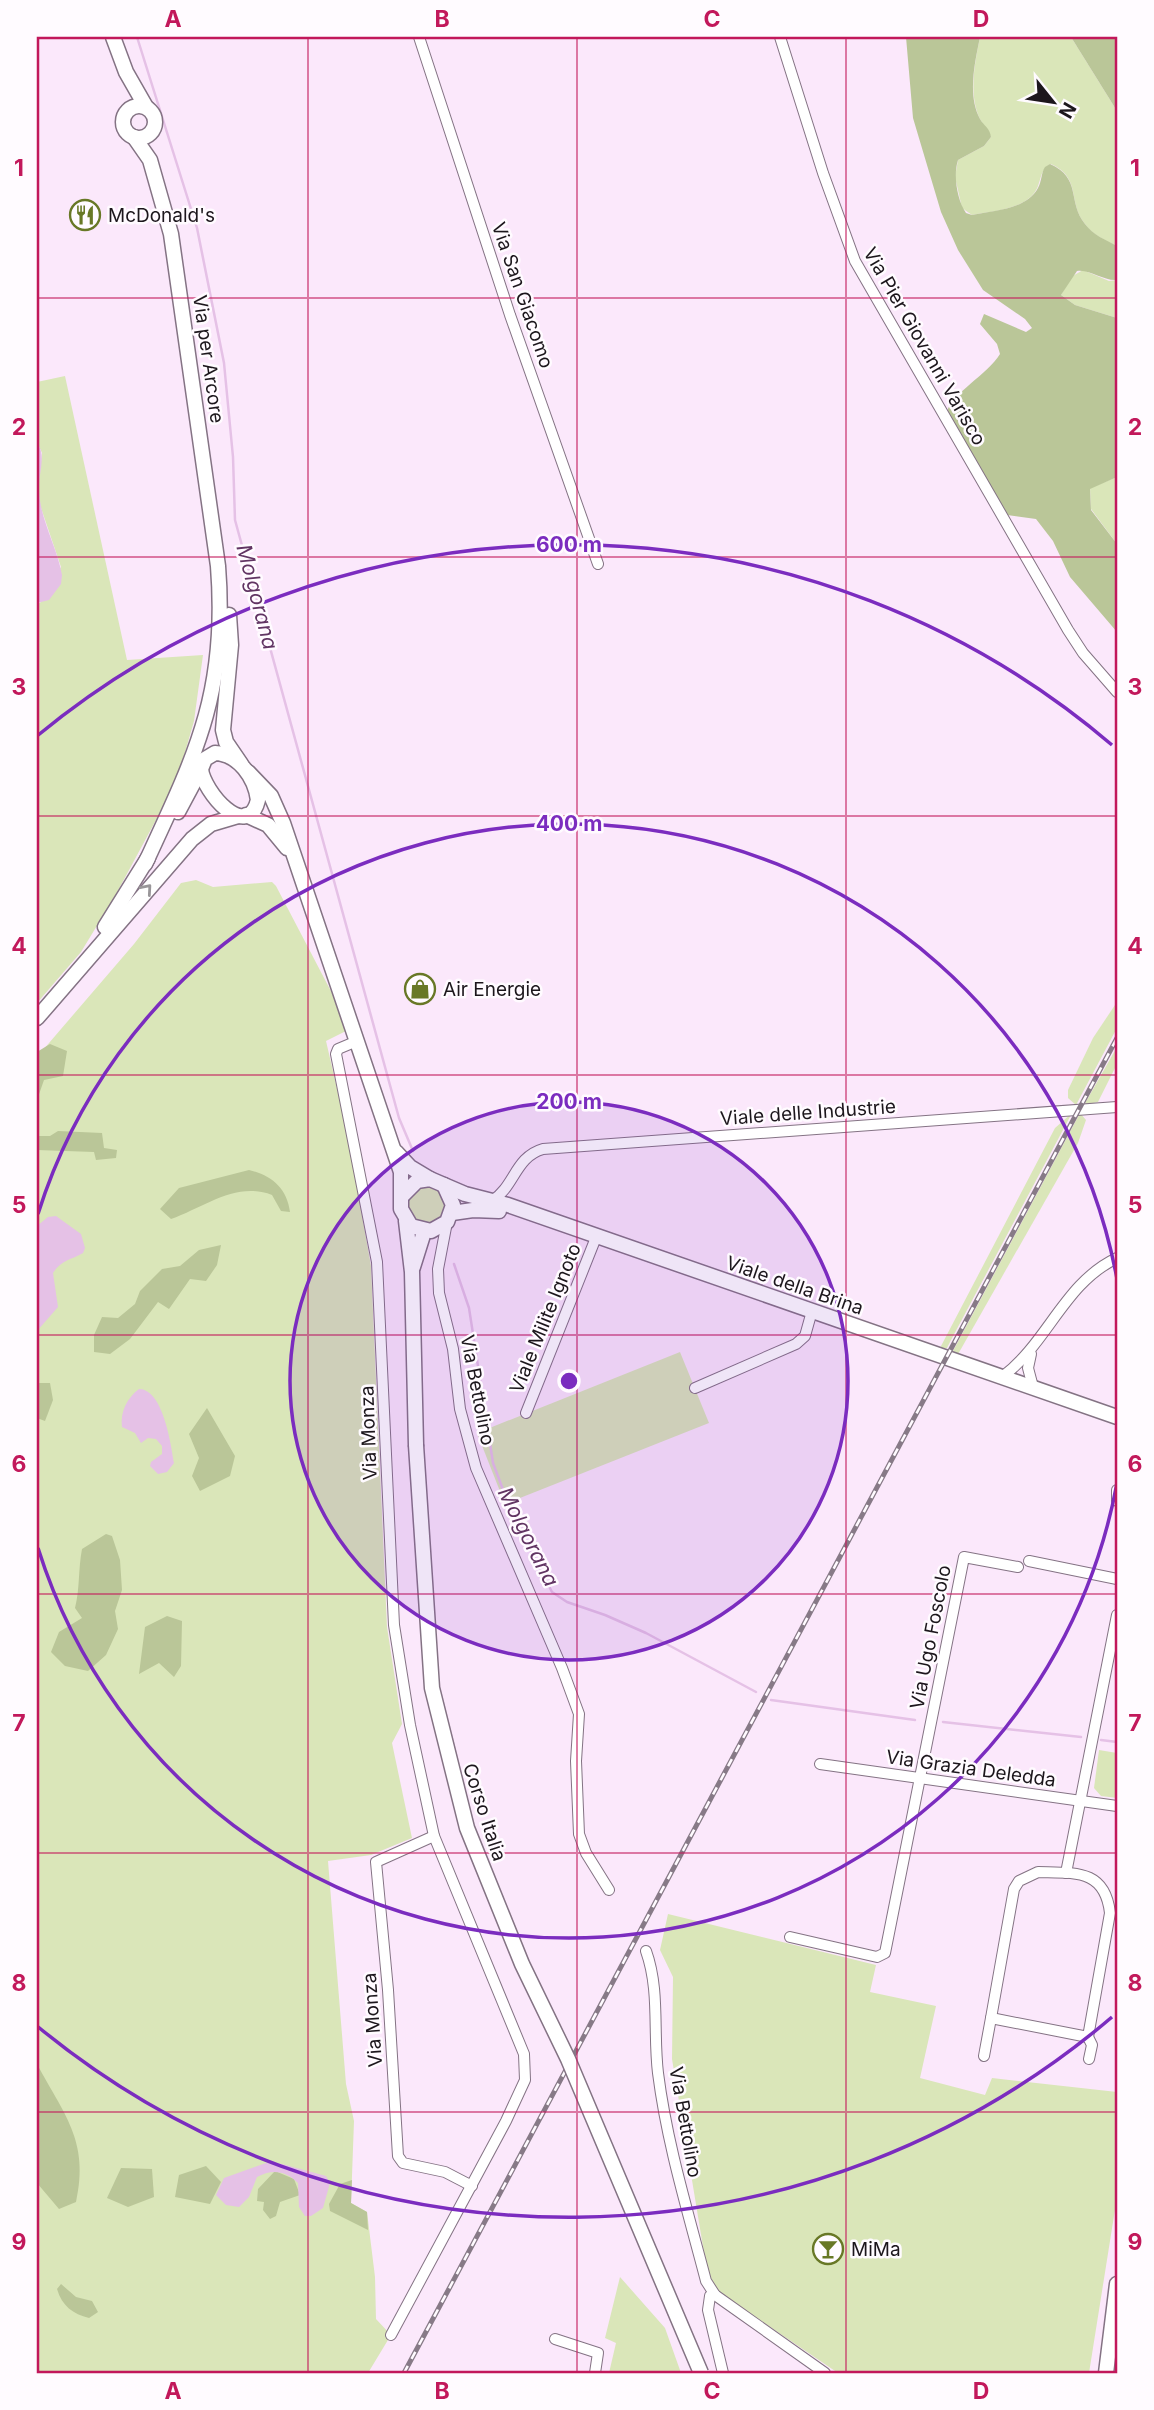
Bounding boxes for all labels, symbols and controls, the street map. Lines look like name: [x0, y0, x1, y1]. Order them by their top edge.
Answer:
text: A: [164, 5, 182, 33]
text: B: [434, 5, 450, 33]
text: C: [703, 5, 721, 33]
text: D: [973, 5, 989, 33]
north arrow: [1018, 66, 1088, 136]
text: N: [1054, 98, 1081, 122]
text: 1: [14, 154, 24, 182]
text: 1: [1130, 154, 1140, 182]
restaurant icon: McDonald's: [68, 198, 102, 232]
place label: McDonald's: [108, 204, 215, 227]
street label: Via San Giacomo: [487, 219, 558, 371]
street label: Via Pier Giovanni Varisco: [858, 243, 991, 449]
street label: Via per Arcore: [188, 294, 229, 425]
text: 2: [12, 413, 26, 441]
text: 2: [1128, 413, 1142, 441]
text: 600 m: [536, 532, 602, 557]
water label: Molgorana: [231, 542, 284, 652]
text: 3: [12, 673, 26, 701]
text: 3: [1128, 673, 1142, 701]
text: 400 m: [536, 811, 602, 836]
one-way arrow: [139, 884, 151, 897]
text: 4: [11, 932, 27, 960]
text: 4: [1127, 932, 1143, 960]
shop icon: Air Energie: [403, 972, 437, 1006]
place label: Air Energie: [443, 978, 541, 1001]
text: 200 m: [536, 1089, 602, 1114]
street label: Viale delle Industrie: [719, 1095, 897, 1130]
text: 5: [12, 1191, 26, 1219]
text: 5: [1128, 1191, 1142, 1219]
street label: Viale Milite Ignoto: [505, 1240, 586, 1396]
street label: Viale della Brina: [723, 1251, 867, 1320]
street label: Via Bettolino: [456, 1333, 500, 1447]
centre of rings: [557, 1369, 581, 1393]
street label: Via Monza: [355, 1385, 382, 1481]
text: 6: [12, 1450, 26, 1478]
text: 6: [1128, 1450, 1142, 1478]
water label: Molgorana: [493, 1483, 564, 1591]
street label: Via Ugo Foscolo: [905, 1563, 956, 1711]
text: 7: [12, 1709, 26, 1737]
text: 7: [1128, 1709, 1142, 1737]
street label: Via Grazia Deledda: [885, 1745, 1057, 1792]
street label: Corso Italia: [458, 1760, 511, 1864]
text: 8: [12, 1969, 26, 1997]
text: 8: [1128, 1969, 1142, 1997]
street label: Via Monza: [358, 1972, 387, 2068]
street label: Via Bettolino: [664, 2065, 707, 2179]
text: 9: [12, 2228, 26, 2256]
text: 9: [1128, 2228, 1142, 2256]
bar icon: MiMa: [811, 2232, 845, 2266]
place label: MiMa: [851, 2238, 901, 2261]
text: A: [164, 2377, 182, 2405]
text: B: [434, 2377, 450, 2405]
text: C: [703, 2377, 721, 2405]
text: D: [973, 2377, 989, 2405]

